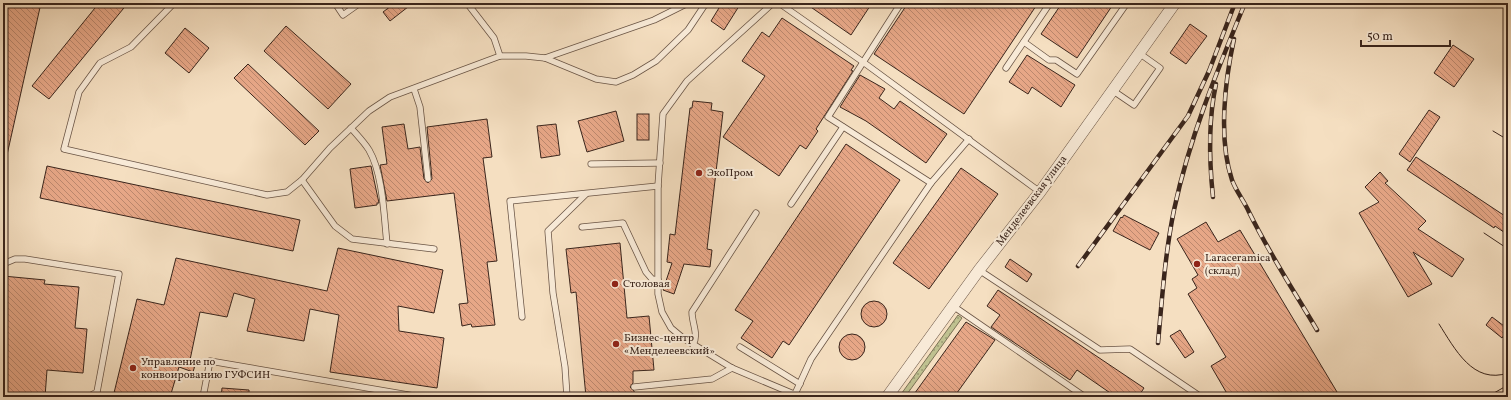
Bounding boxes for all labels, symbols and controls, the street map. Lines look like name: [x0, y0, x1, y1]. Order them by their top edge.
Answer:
scale bar: [1361, 22, 1450, 48]
text: 50 m: [1367, 29, 1393, 45]
street label: Менделеевская улица: [993, 152, 1071, 249]
place label: ЭкоПром: [707, 166, 753, 181]
marker: ЭкоПром: [694, 168, 704, 178]
place label: Laraceramica (склад): [1205, 251, 1271, 279]
marker: Laraceramica (склад): [1192, 259, 1202, 269]
place label: Столовая: [623, 277, 670, 292]
marker: Столовая: [610, 279, 620, 289]
place label: Бизнес-центр «Менделеевский»: [624, 331, 715, 359]
marker: Бизнес-центр «Менделеевский»: [611, 339, 621, 349]
place label: Управление по конвоированию ГУФСИН: [141, 355, 270, 383]
marker: Управление по конвоированию ГУФСИН: [128, 363, 138, 373]

